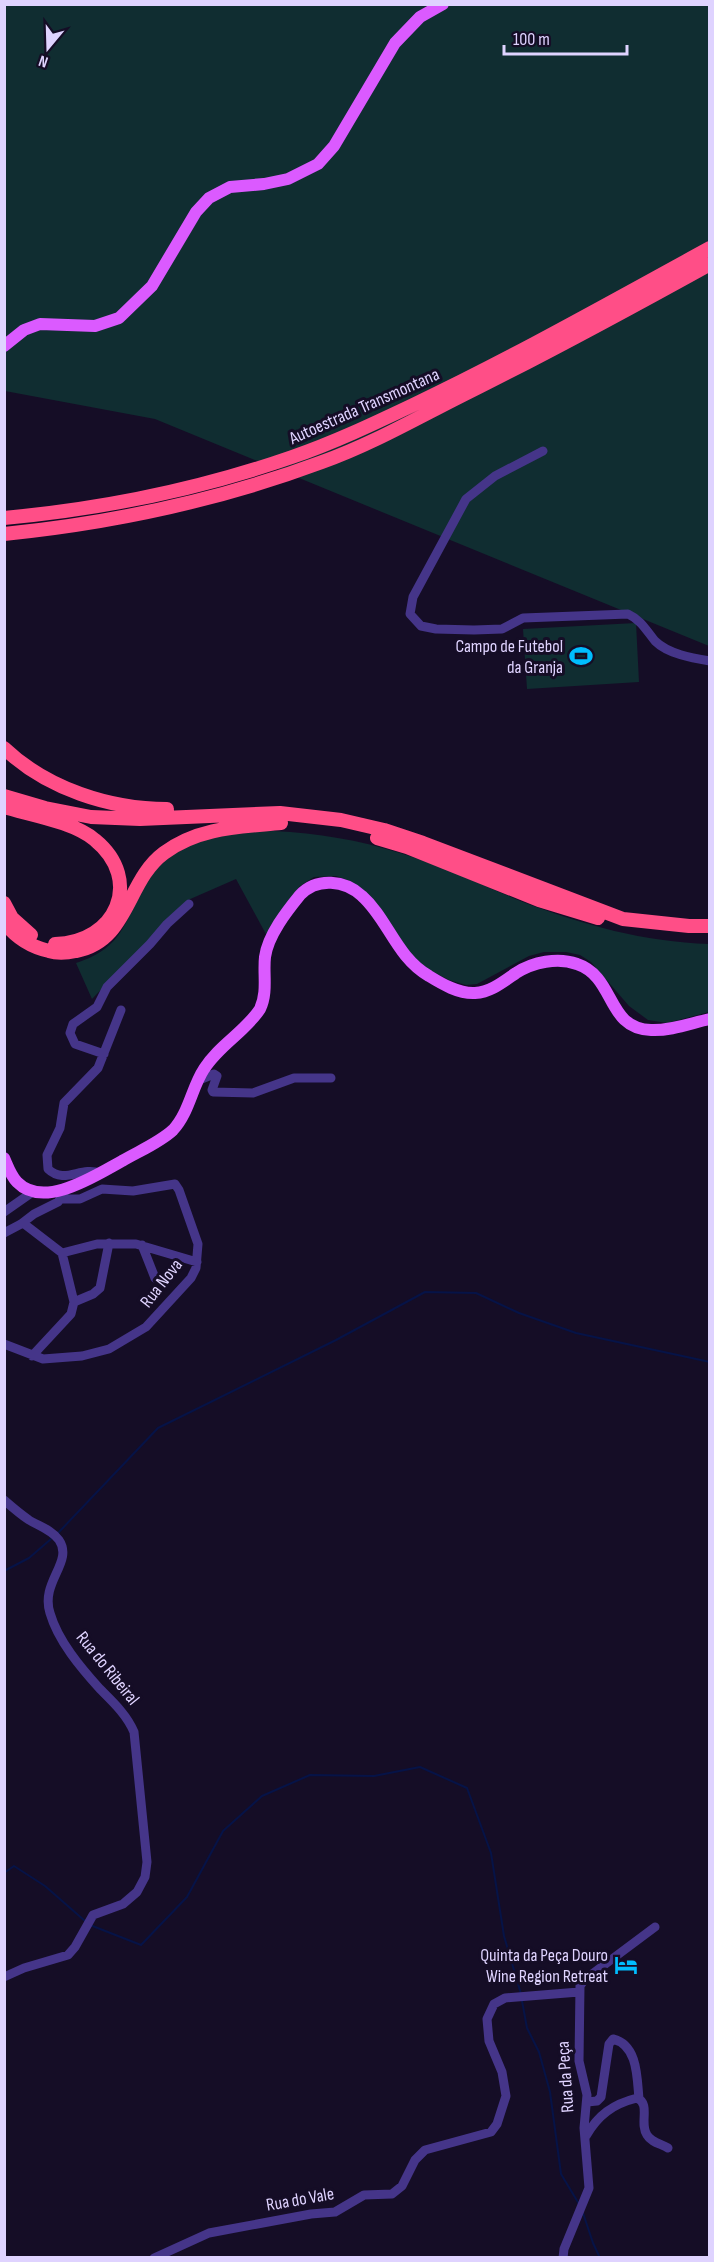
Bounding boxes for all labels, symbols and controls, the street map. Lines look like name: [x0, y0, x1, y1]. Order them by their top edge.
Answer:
north arrow: [18, 18, 78, 78]
scale bar: [504, 18, 627, 56]
text: 100 m: [513, 29, 550, 50]
text: N: [36, 50, 51, 71]
street label: Autoestrada Transmontana: [285, 364, 443, 449]
place label: Campo de Futebol da Granja: [456, 636, 563, 678]
sports icon: Campo de Futebol da Granja: [568, 643, 594, 669]
street label: Rua Nova: [136, 1255, 187, 1312]
street label: Rua do Ribeiral: [72, 1627, 144, 1709]
place label: Quinta da Peça Douro Wine Region Retreat: [480, 1945, 609, 1987]
hotel icon: Quinta da Peça Douro Wine Region Retreat: [613, 1952, 639, 1978]
street label: Rua da Peça: [553, 2040, 578, 2113]
street label: Rua do Vale: [265, 2183, 336, 2216]

